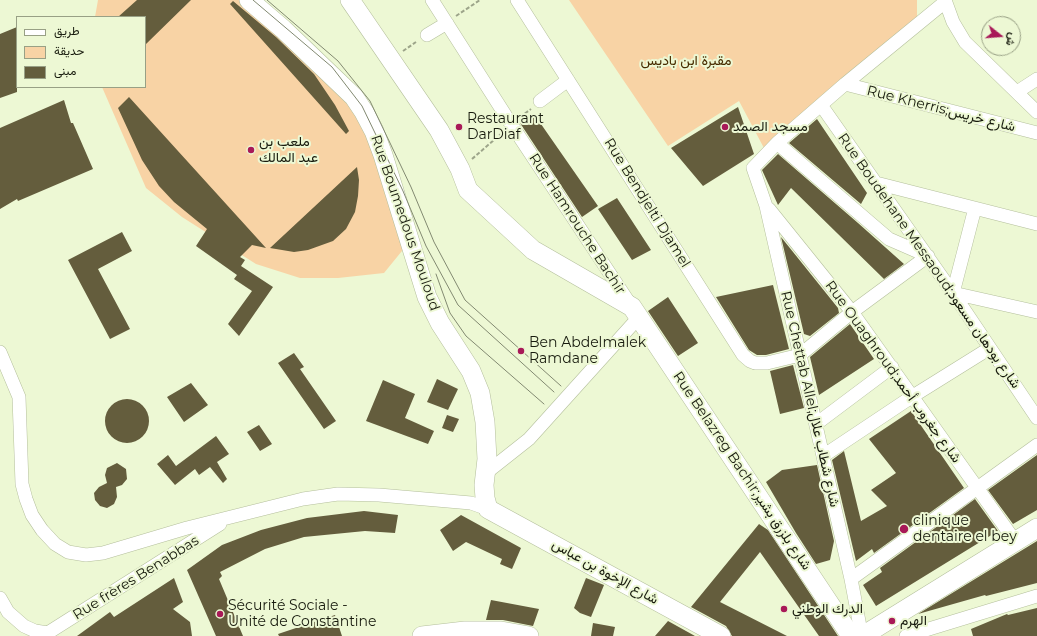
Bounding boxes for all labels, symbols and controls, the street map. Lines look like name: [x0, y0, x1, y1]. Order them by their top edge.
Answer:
legend: [16, 16, 146, 88]
north arrow: [981, 16, 1021, 56]
text: طريق: [54, 23, 79, 38]
text: ش: [1003, 31, 1020, 48]
text: حديقة: [54, 43, 84, 58]
park label: مقبرة ابن باديس: [640, 53, 732, 69]
text: مبنى: [54, 63, 76, 78]
street label: Rue Kherris;شارع خريس: [865, 82, 1017, 136]
place label: Restaurant DarDiaf: [467, 111, 544, 144]
place label: مسجد الصمد: [733, 119, 808, 135]
marker: Restaurant DarDiaf: [454, 122, 464, 132]
marker: مسجد الصمد: [720, 122, 730, 132]
street label: Rue Boudehane Messaoud;شارع بودهان مسعود: [834, 130, 1024, 392]
street label: Rue Boumedous Mouloud: [367, 133, 443, 313]
place label: ملعب بن عبد المالك: [259, 134, 318, 166]
street label: Rue Bendjelti Djamel: [600, 135, 694, 271]
marker: ملعب بن عبد المالك: [246, 145, 256, 155]
street label: Rue Hamrouche Bachir: [525, 150, 629, 298]
street label: Rue Ouaghroud;شارع جغروب أحمد: [821, 278, 965, 466]
street label: Rue Chettab Allel;شارع شطاب علال: [777, 289, 843, 509]
place label: Ben Abdelmalek Ramdane: [529, 335, 646, 368]
marker: Ben Abdelmalek Ramdane: [516, 346, 526, 356]
street label: Rue Belazreg Bachir;شارع بلزرق بشير: [669, 369, 815, 573]
place label: clinique dentaire el bey: [913, 513, 1017, 546]
marker: clinique dentaire el bey: [898, 523, 910, 535]
street label: Rue frères Benabbas: [70, 532, 202, 624]
street label: شارع الإخوة بن عباس: [549, 536, 661, 608]
place label: Sécurité Sociale - Unité de Constantine: [228, 598, 377, 630]
place label: الدرك الوطني: [792, 601, 863, 617]
marker: الدرك الوطني: [779, 604, 789, 614]
marker: Sécurité Sociale - Unité de Constantine: [215, 609, 225, 619]
place label: الهرم: [900, 613, 927, 629]
marker: الهرم: [887, 616, 897, 626]

